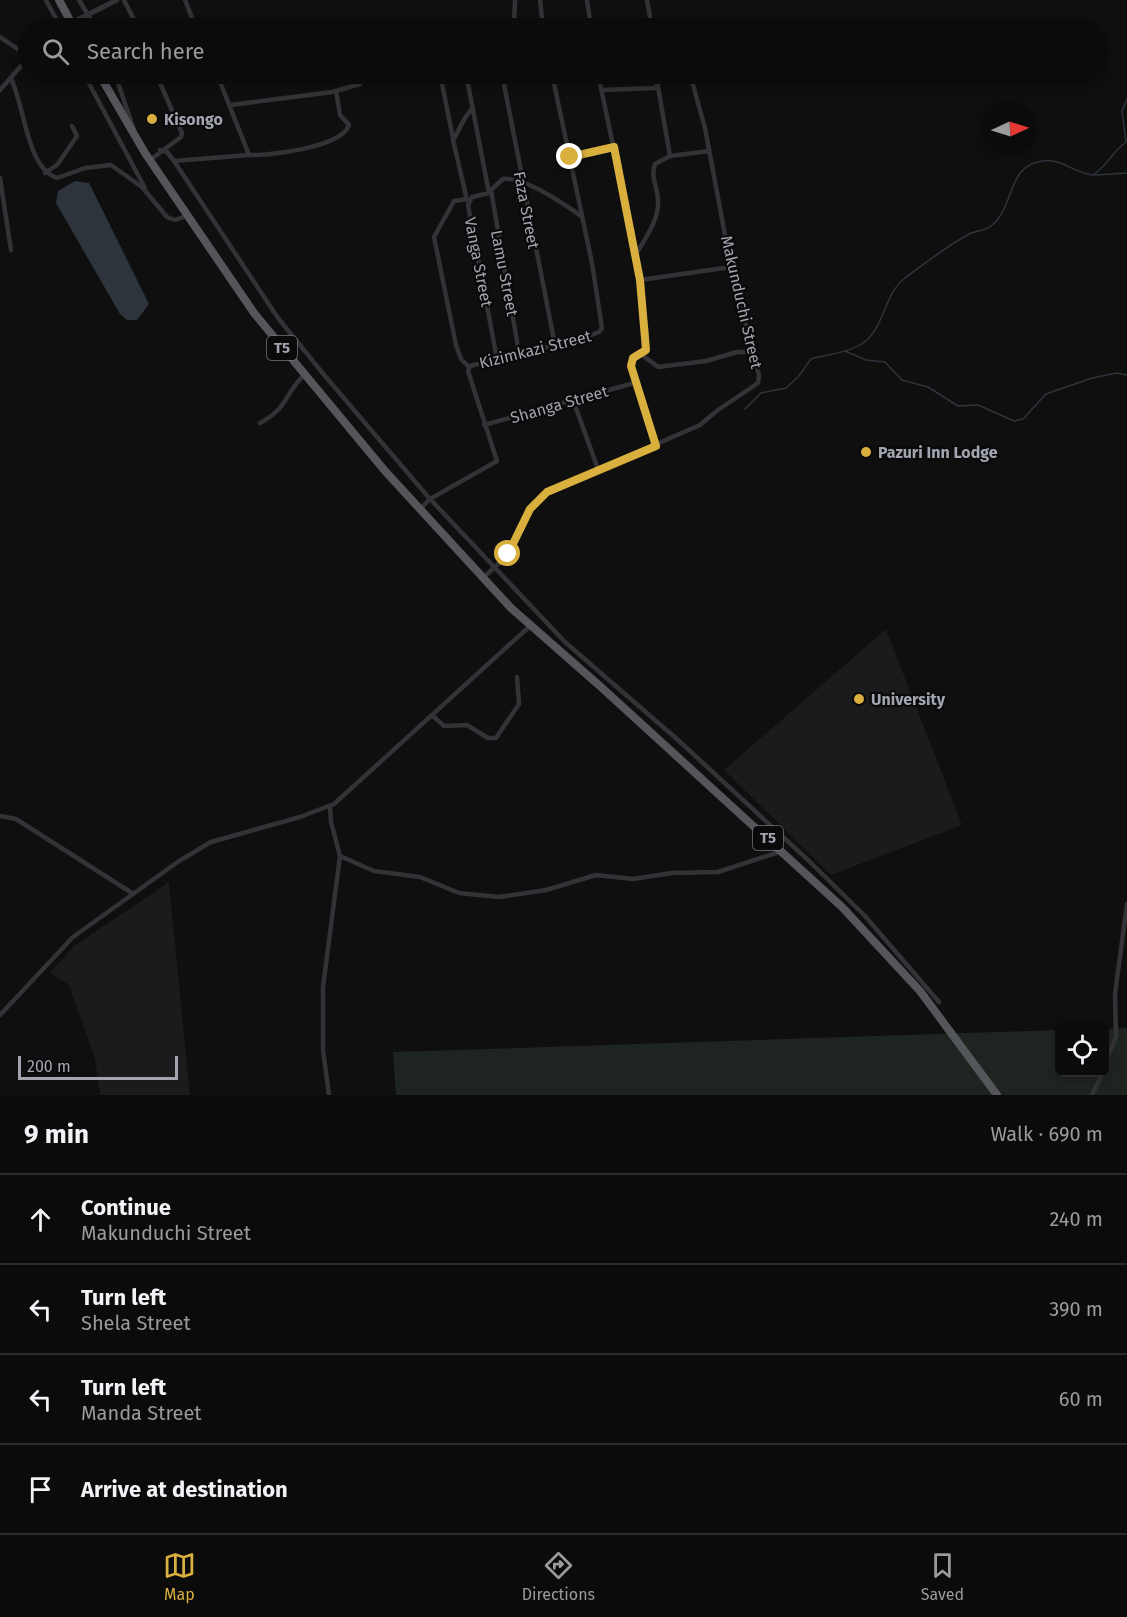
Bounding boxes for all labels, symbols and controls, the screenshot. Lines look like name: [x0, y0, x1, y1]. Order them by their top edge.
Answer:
search box: [18, 18, 1109, 84]
icon: search: [39, 35, 72, 68]
text: Search here: [87, 38, 205, 65]
north arrow: [983, 102, 1037, 156]
place label: Kisongo: [164, 110, 223, 129]
marker: Kisongo: [145, 112, 159, 126]
route end: [556, 143, 582, 169]
street label: Faza Street: [510, 170, 543, 251]
street label: Vanga Street: [461, 216, 497, 309]
street label: Lamu Street: [487, 228, 522, 318]
street label: Makunduchi Street: [717, 234, 766, 371]
street label: Kizimkazi Street: [477, 326, 593, 373]
road number: T5: [267, 336, 297, 360]
street label: Shanga Street: [508, 381, 610, 427]
place label: Pazuri Inn Lodge: [878, 443, 998, 462]
marker: Pazuri Inn Lodge: [859, 445, 873, 459]
route start: [494, 540, 520, 566]
place label: University: [871, 690, 946, 709]
marker: University: [852, 692, 866, 706]
road number: T5: [753, 826, 783, 850]
map controls: [1055, 1023, 1109, 1077]
button: locate: [1055, 1023, 1109, 1077]
scale bar: [18, 1053, 178, 1080]
text: 200 m: [27, 1057, 71, 1076]
text: 9 min: [24, 1119, 89, 1150]
text: Walk · 690 m: [990, 1122, 1103, 1146]
text: Continue: [81, 1194, 171, 1221]
icon: ahead: [24, 1203, 57, 1236]
text: 240 m: [1049, 1207, 1103, 1231]
text: Makunduchi Street: [81, 1221, 251, 1245]
text: Turn left: [81, 1284, 166, 1311]
icon: left: [24, 1293, 57, 1326]
text: 390 m: [1049, 1297, 1103, 1321]
text: Shela Street: [81, 1311, 191, 1335]
text: Turn left: [81, 1374, 166, 1401]
icon: left: [24, 1383, 57, 1416]
text: 60 m: [1059, 1387, 1103, 1411]
text: Manda Street: [81, 1401, 202, 1425]
icon: arrive: [24, 1473, 57, 1506]
text: Arrive at destination: [81, 1476, 288, 1503]
tab: Map: [163, 1549, 196, 1604]
tab: Directions: [522, 1549, 595, 1604]
tab: Saved: [921, 1549, 964, 1604]

